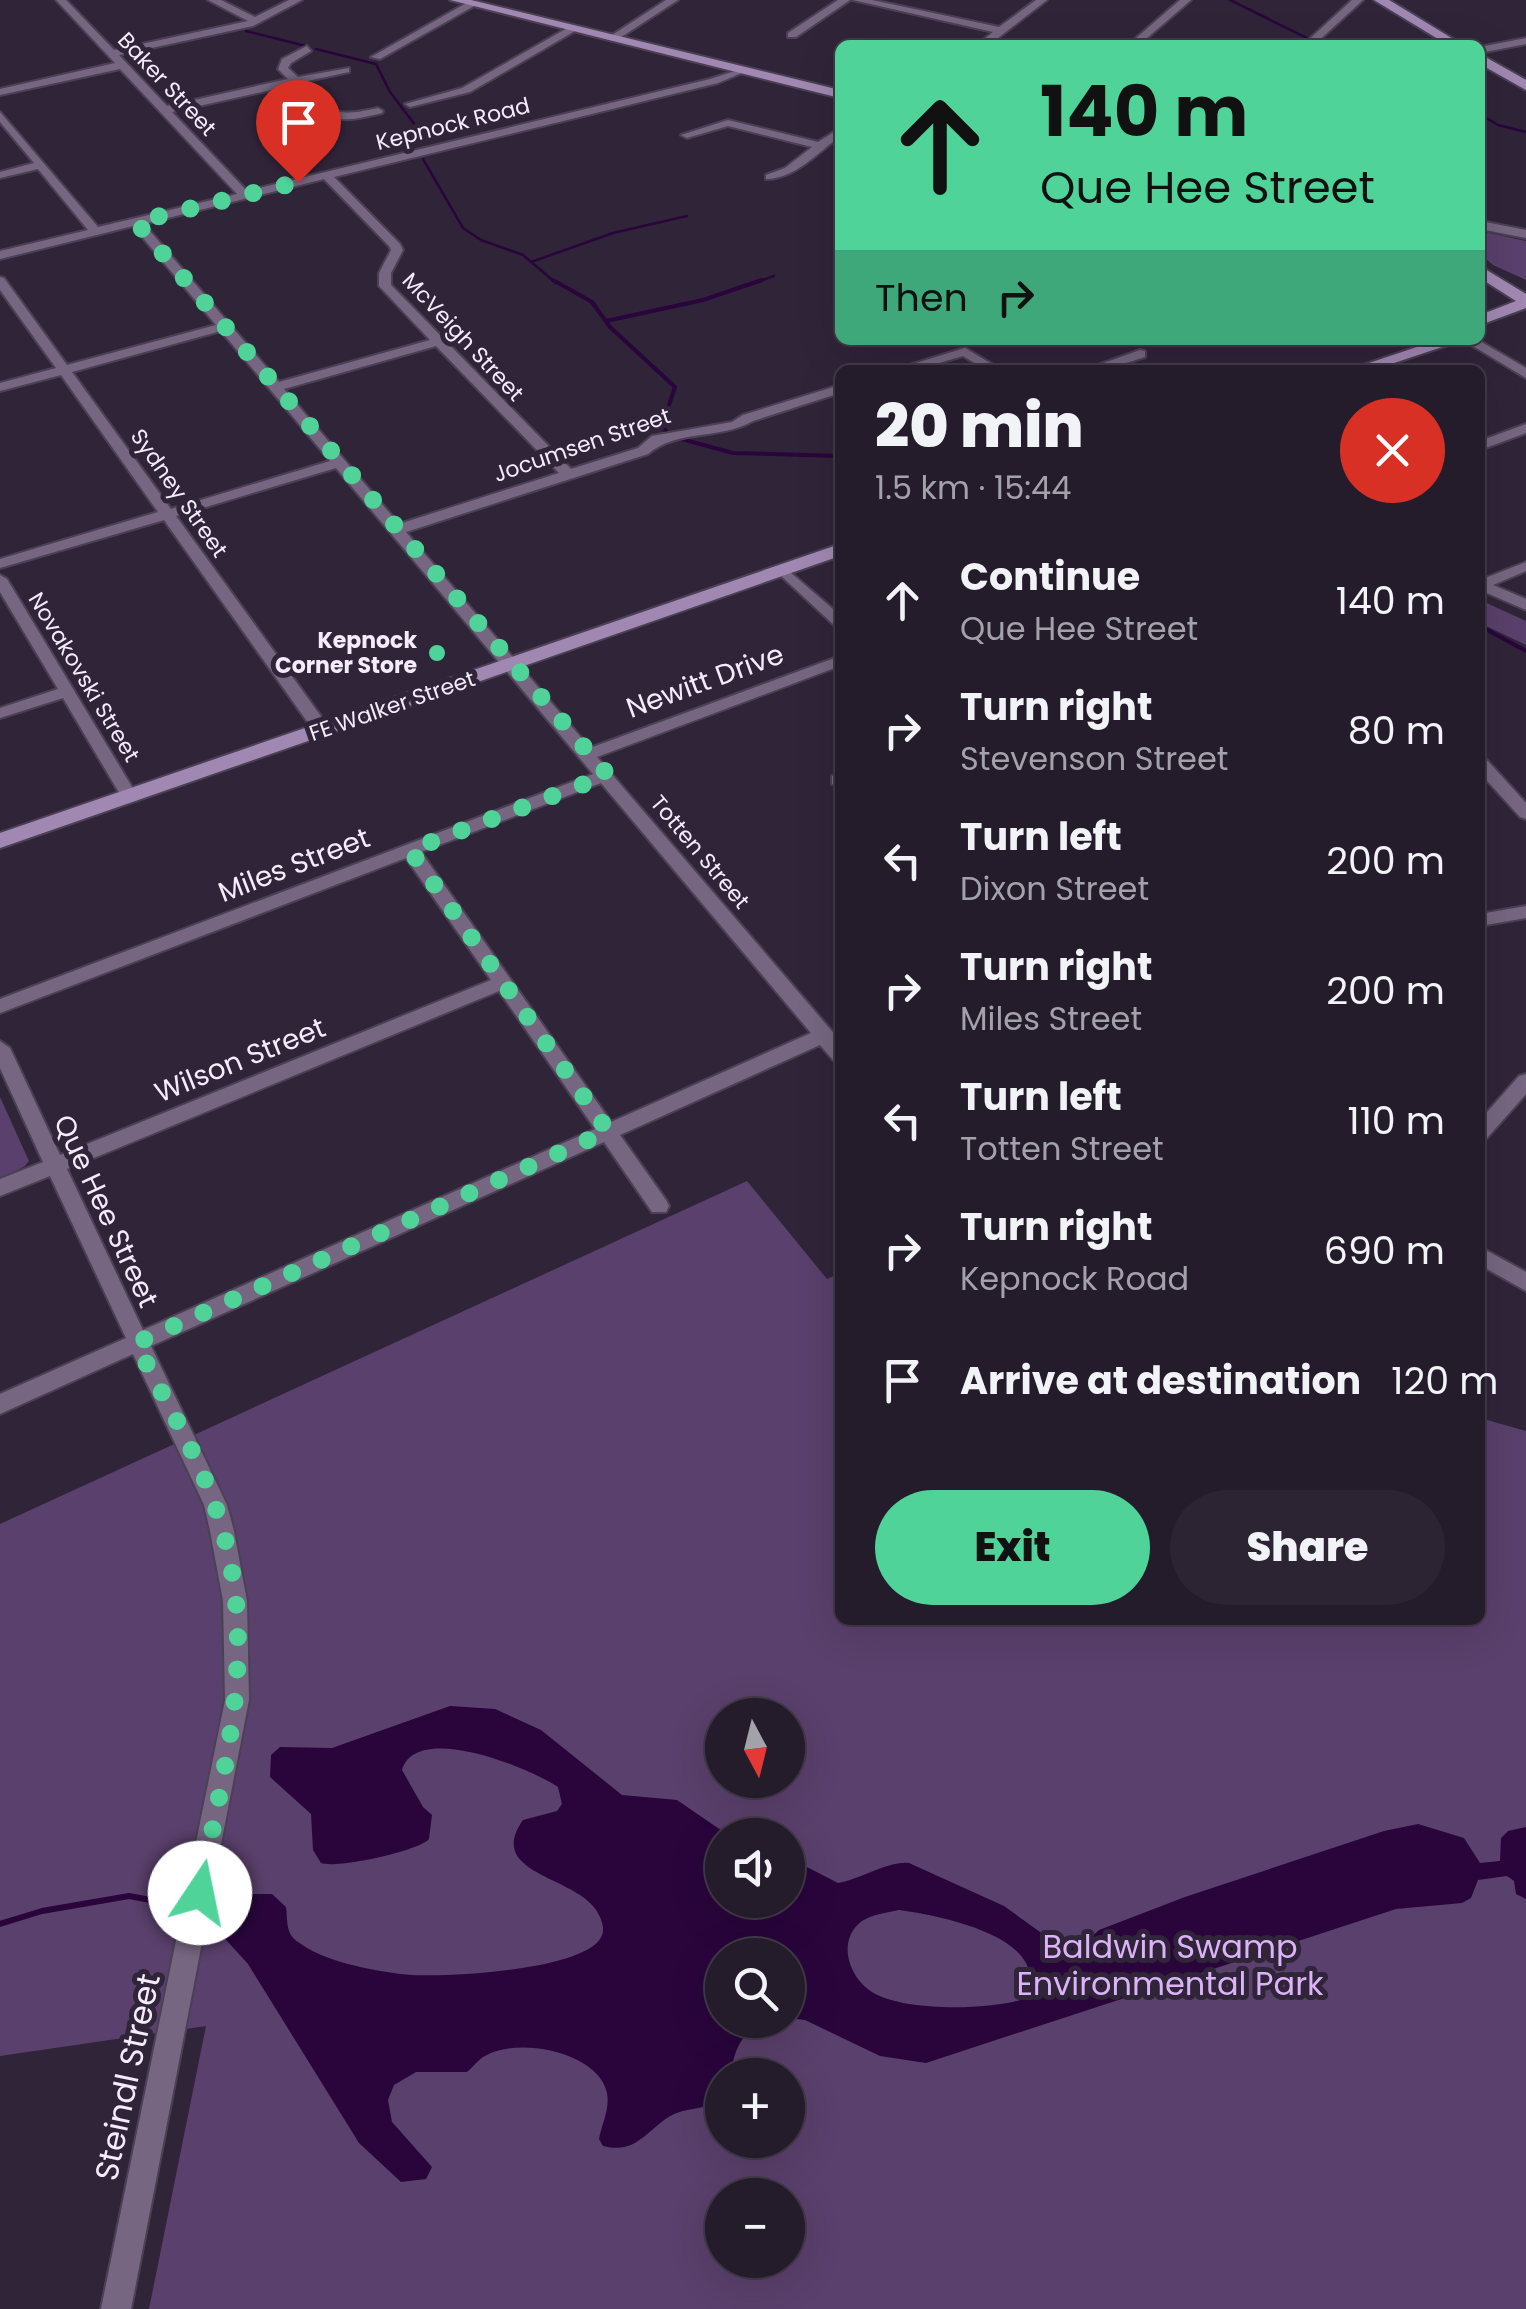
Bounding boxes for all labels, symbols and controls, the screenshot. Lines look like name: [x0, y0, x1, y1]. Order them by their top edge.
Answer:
street label: Baker Street: [111, 25, 223, 143]
text: 140 m: [1040, 62, 1248, 161]
pin: [256, 80, 341, 183]
icon: ahead: [875, 80, 1005, 210]
street label: Kepnock Road: [373, 90, 533, 158]
icon: arrive: [271, 95, 326, 150]
text: Que Hee Street: [1040, 156, 1375, 219]
street label: McVeigh Street: [395, 266, 531, 408]
icon: right: [988, 270, 1043, 325]
text: Then: [875, 271, 968, 324]
text: 20 min: [875, 384, 1084, 468]
button: close: [1340, 398, 1445, 503]
street label: Jocumsen Street: [489, 400, 675, 490]
street label: Sydney Street: [123, 422, 235, 564]
text: 1.5 km · 15:44: [875, 465, 1071, 510]
text: Continue: [960, 550, 1140, 603]
icon: ahead: [875, 573, 930, 628]
text: 140 m: [1336, 574, 1445, 627]
street label: Novakovski Street: [21, 586, 147, 768]
text: Que Hee Street: [960, 606, 1198, 651]
place label: Kepnock Corner Store: [275, 625, 417, 681]
street label: Newitt Drive: [621, 634, 789, 728]
marker: Kepnock Corner Store: [426, 642, 448, 664]
street label: FE Walker Street: [305, 663, 479, 749]
text: Turn right: [960, 680, 1152, 733]
icon: right: [875, 703, 930, 758]
text: 80 m: [1348, 704, 1445, 757]
text: Stevenson Street: [960, 736, 1228, 781]
street label: Totten Street: [643, 788, 757, 916]
text: Turn left: [960, 810, 1122, 863]
street label: Miles Street: [213, 818, 375, 912]
icon: left: [875, 833, 930, 888]
text: 200 m: [1326, 834, 1445, 887]
text: Dixon Street: [960, 866, 1149, 911]
text: Turn right: [960, 940, 1152, 993]
icon: right: [875, 963, 930, 1018]
text: 200 m: [1326, 964, 1445, 1017]
text: Miles Street: [960, 996, 1142, 1041]
street label: Wilson Street: [149, 1008, 331, 1112]
text: Turn left: [960, 1070, 1122, 1123]
icon: left: [875, 1093, 930, 1148]
text: 110 m: [1348, 1094, 1445, 1147]
street label: Que Hee Street: [44, 1108, 168, 1314]
text: Totten Street: [960, 1126, 1164, 1171]
text: Turn right: [960, 1200, 1152, 1253]
icon: right: [875, 1223, 930, 1278]
text: 690 m: [1324, 1224, 1445, 1277]
text: Kepnock Road: [960, 1256, 1189, 1301]
icon: arrive: [875, 1353, 930, 1408]
text: Arrive at destination: [960, 1354, 1361, 1407]
text: 120 m: [1391, 1354, 1498, 1407]
button: Exit: [875, 1490, 1150, 1605]
button: Share: [1170, 1490, 1445, 1605]
north arrow: [705, 1698, 805, 1798]
map controls: [705, 1698, 805, 2278]
button: sound: [705, 1818, 805, 1918]
position arrow: [148, 1841, 252, 1945]
park label: Baldwin Swamp Environmental Park: [1016, 1924, 1324, 2006]
button: search: [705, 1938, 805, 2038]
street label: Steindl Street: [83, 1969, 171, 2185]
button: +: [705, 2058, 805, 2158]
button: −: [705, 2178, 805, 2278]

